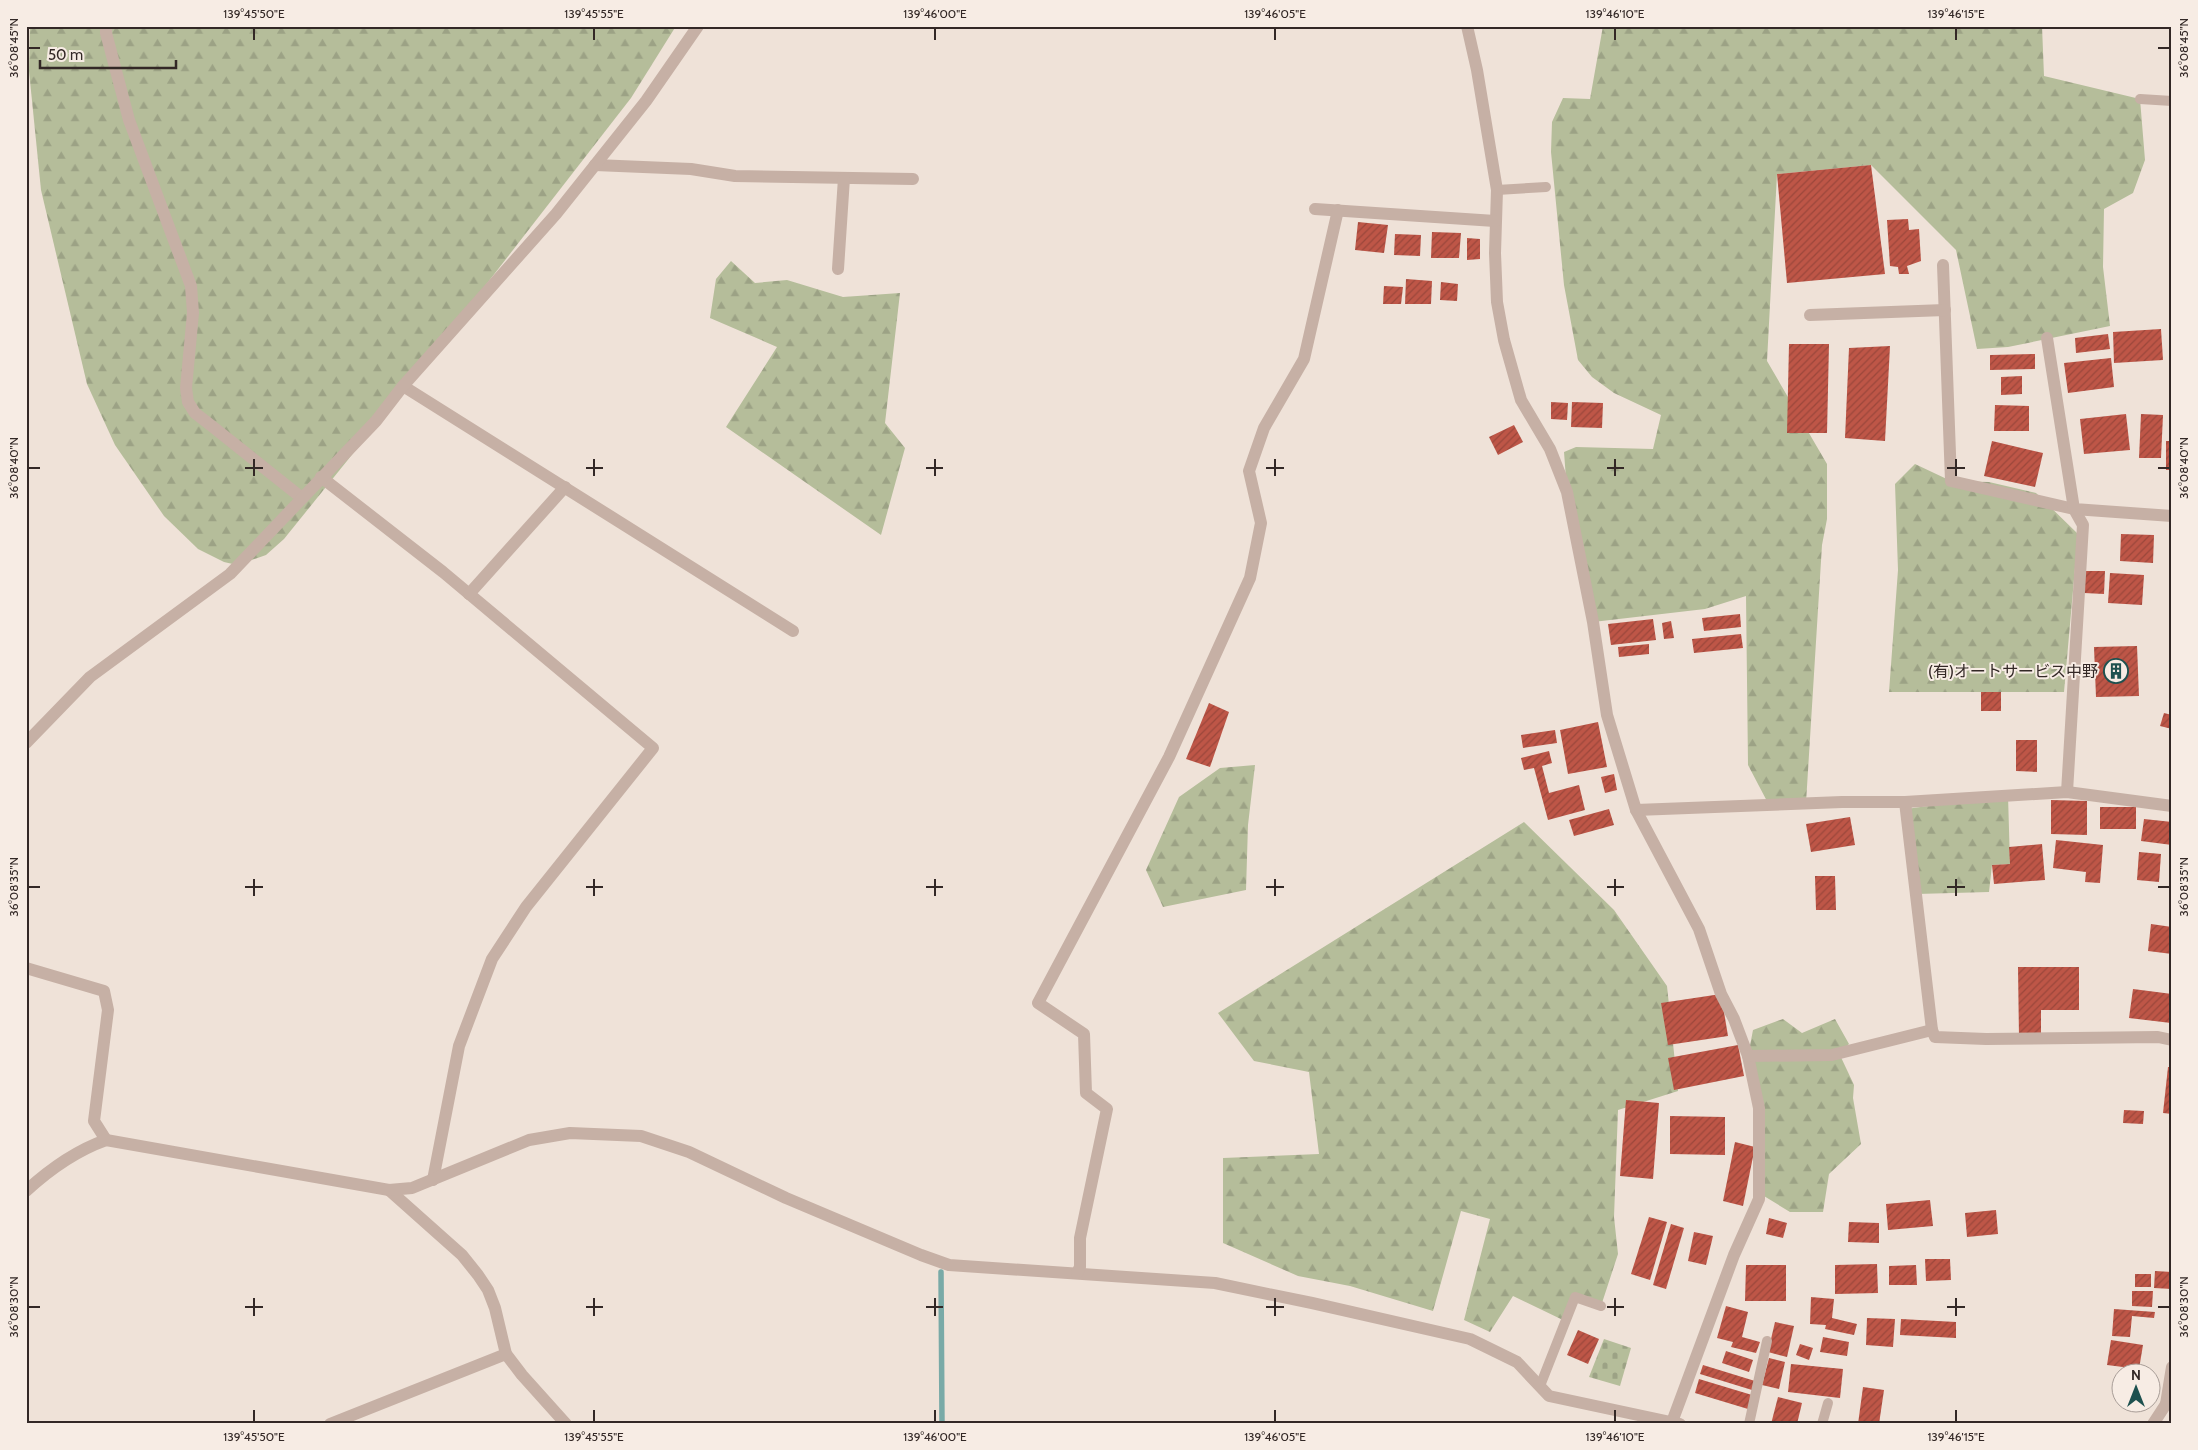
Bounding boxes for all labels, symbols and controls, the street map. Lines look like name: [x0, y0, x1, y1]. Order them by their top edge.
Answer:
text: 139°45'50"E: [223, 6, 285, 21]
text: 139°45'55"E: [564, 6, 624, 21]
text: 139°46'00"E: [903, 6, 967, 21]
text: 139°46'05"E: [1244, 6, 1306, 21]
text: 139°46'10"E: [1585, 6, 1645, 21]
text: 139°46'15"E: [1927, 6, 1985, 21]
text: 36°08'45"N: [6, 18, 21, 78]
text: 36°08'45"N: [2176, 18, 2191, 78]
scale bar: [40, 38, 176, 70]
text: 50 m: [48, 46, 83, 64]
text: 36°08'40"N: [6, 437, 21, 499]
text: 36°08'40"N: [2176, 437, 2191, 499]
building icon: (有)オートサービス中野: [2103, 658, 2129, 684]
place label: (有)オートサービス中野: [1928, 662, 2098, 681]
text: 36°08'35"N: [6, 857, 21, 917]
text: 36°08'35"N: [2176, 857, 2191, 917]
text: 36°08'30"N: [6, 1276, 21, 1338]
text: 36°08'30"N: [2176, 1276, 2191, 1338]
north arrow: [2110, 1362, 2160, 1412]
text: N: [2131, 1366, 2141, 1384]
text: 139°45'50"E: [223, 1429, 285, 1444]
text: 139°45'55"E: [564, 1429, 624, 1444]
text: 139°46'00"E: [903, 1429, 967, 1444]
text: 139°46'05"E: [1244, 1429, 1306, 1444]
text: 139°46'10"E: [1585, 1429, 1645, 1444]
text: 139°46'15"E: [1927, 1429, 1985, 1444]

